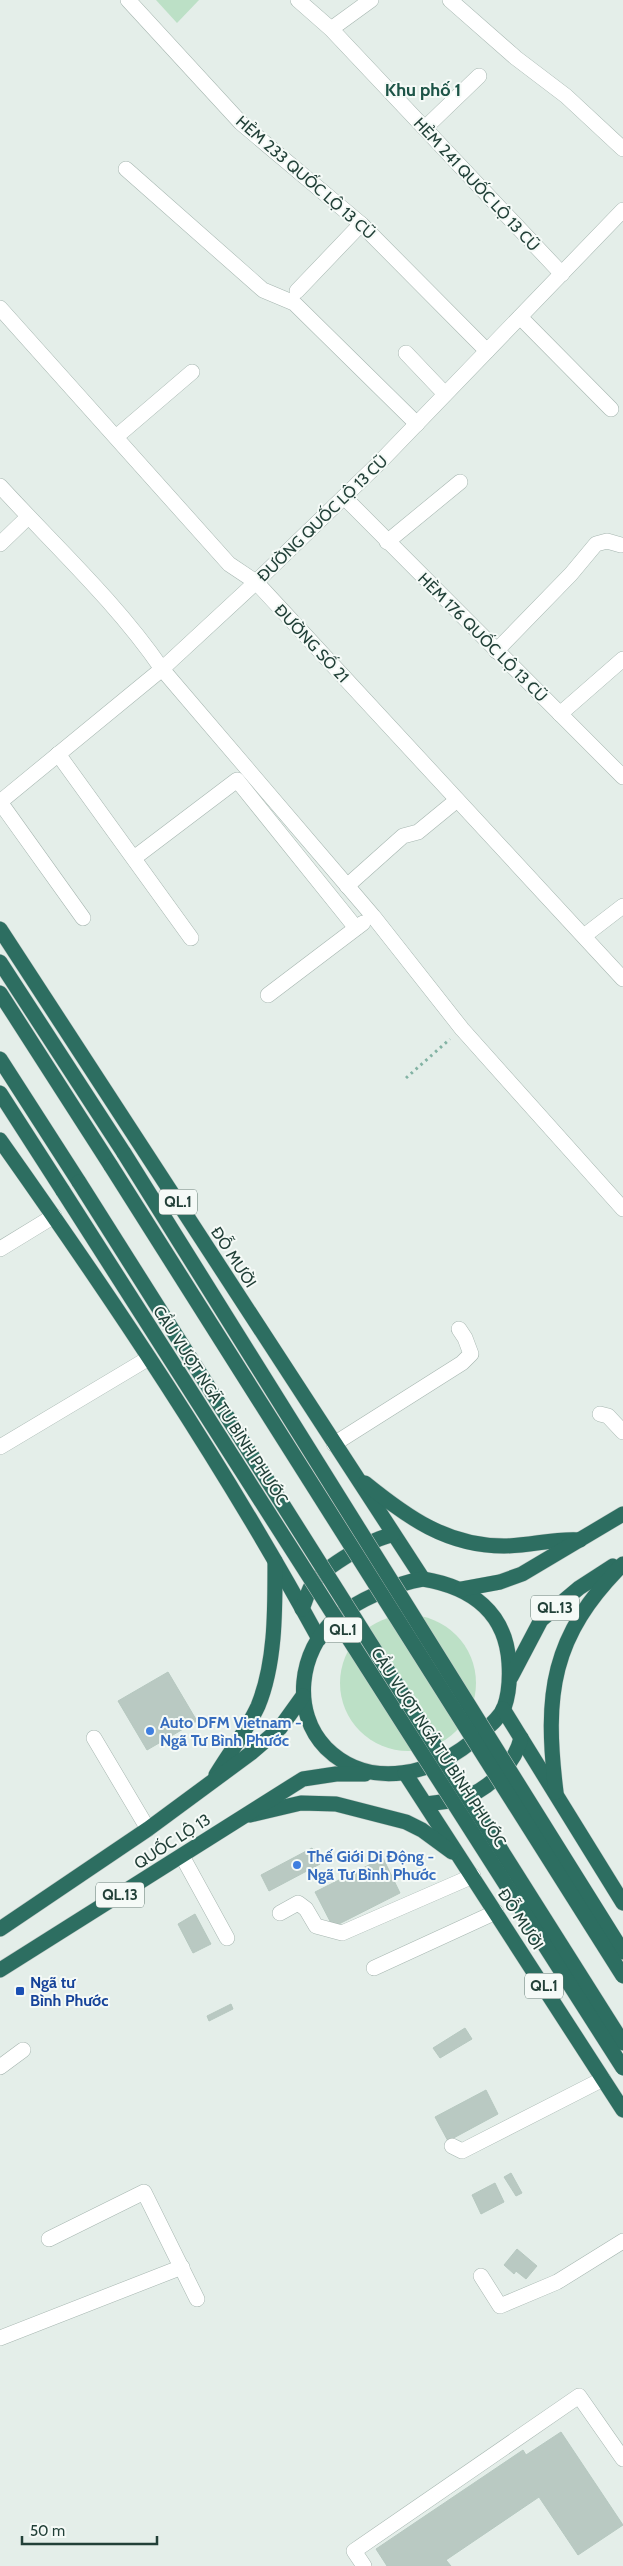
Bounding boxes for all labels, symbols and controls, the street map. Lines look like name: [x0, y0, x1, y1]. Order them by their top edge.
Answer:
district label: Khu phố 1: [385, 79, 461, 101]
street label: HẺM 233 QUỐC LỘ 13 CŨ: [232, 110, 380, 243]
street label: HẺM 241 QUỐC LỘ 13 CŨ: [410, 112, 545, 255]
street label: ĐƯỜNG QUỐC LỘ 13 CŨ: [252, 450, 391, 585]
street label: HÈM 176 QUỐC LỘ 13 CŨ: [414, 568, 552, 706]
street label: ĐƯỜNG SỐ 21: [271, 599, 354, 686]
road number: QL.1: [159, 1190, 197, 1214]
street label: ĐỖ MƯỜI: [207, 1222, 262, 1291]
street label: CẦU VƯỢT NGÃ TƯ BÌNH PHƯỚC: [149, 1302, 293, 1508]
road number: QL.13: [531, 1596, 579, 1620]
road number: QL.1: [324, 1618, 362, 1642]
street label: CẦU VƯỢT NGÃ TƯ BÌNH PHƯỚC: [367, 1644, 511, 1850]
place label: Auto DFM Vietnam - Ngã Tư Bình Phước: [160, 1713, 302, 1750]
marker: Auto DFM Vietnam - Ngã Tư Bình Phước: [144, 1725, 156, 1737]
street label: QUỐC LỘ 13: [129, 1808, 214, 1873]
place label: Thế Giới Di Động - Ngã Tư Bình Phước: [307, 1847, 436, 1884]
marker: Thế Giới Di Động - Ngã Tư Bình Phước: [291, 1859, 303, 1871]
road number: QL.13: [96, 1882, 144, 1908]
street label: ĐỖ MƯỜI: [494, 1884, 549, 1953]
place label: Ngã tư Bình Phước: [30, 1973, 108, 2010]
road number: QL.1: [525, 1974, 563, 1998]
marker: Ngã tư Bình Phước: [14, 1985, 26, 1997]
scale bar: [22, 2514, 158, 2546]
text: 50 m: [30, 2522, 65, 2540]

